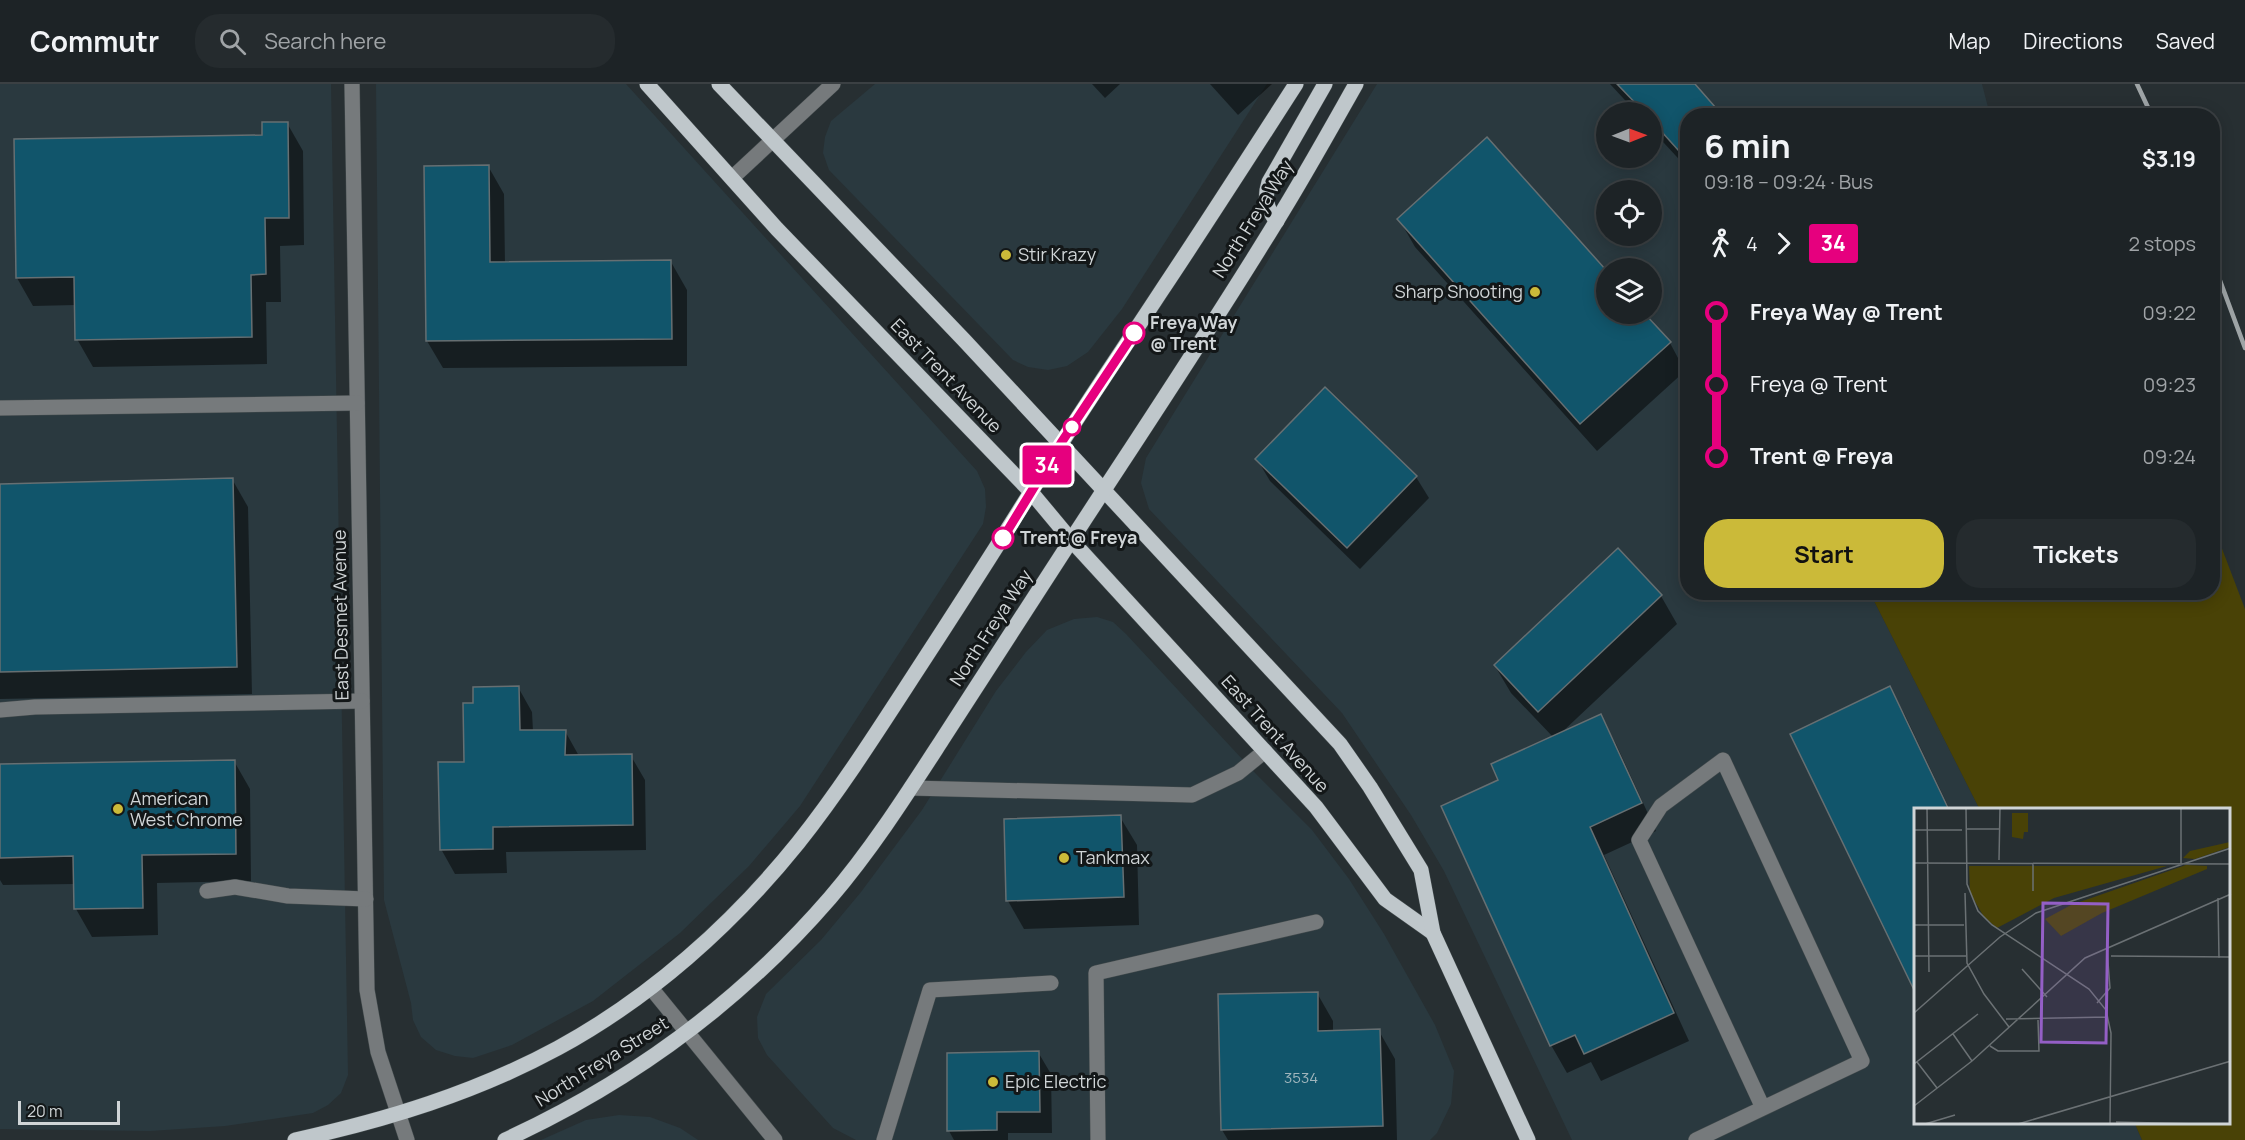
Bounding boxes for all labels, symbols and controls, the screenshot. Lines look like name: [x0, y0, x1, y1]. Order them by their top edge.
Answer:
search box: [195, 14, 615, 68]
text: Commutr: [30, 22, 159, 60]
icon: search: [216, 25, 249, 58]
text: Search here: [264, 26, 386, 56]
text: Map: [1949, 27, 1990, 55]
text: Directions: [2023, 27, 2123, 55]
text: Saved: [2156, 27, 2215, 55]
north arrow: [1596, 102, 1662, 168]
map controls: [1596, 102, 1662, 324]
text: 6 min: [1704, 123, 1791, 168]
text: $3.19: [2142, 144, 2196, 174]
street label: North Freya Way: [1206, 155, 1298, 282]
text: 09:18 – 09:24 · Bus: [1704, 168, 1873, 195]
button: locate: [1596, 180, 1662, 246]
icon: walk: [1704, 227, 1737, 260]
icon: forward: [1767, 227, 1800, 260]
text: 34: [1821, 229, 1846, 257]
text: 4: [1746, 230, 1758, 257]
text: 2 stops: [2128, 230, 2196, 257]
place label: Stir Krazy: [1018, 242, 1097, 266]
marker: Stir Krazy: [999, 248, 1013, 262]
button: layers: [1596, 258, 1662, 324]
place label: Sharp Shooting: [1395, 279, 1523, 303]
marker: Sharp Shooting: [1528, 285, 1542, 299]
text: Freya Way @ Trent: [1750, 297, 1943, 327]
text: 09:22: [2143, 299, 2196, 326]
place label: Freya Way @ Trent: [1150, 310, 1237, 355]
street label: East Trent Avenue: [886, 313, 1007, 438]
marker: Freya Way @ Trent: [1123, 322, 1145, 344]
text: Freya @ Trent: [1750, 369, 1888, 399]
text: 09:23: [2143, 371, 2196, 398]
unlabelled marker: [1063, 418, 1081, 436]
text: Trent @ Freya: [1750, 441, 1894, 471]
text: 09:24: [2143, 443, 2196, 470]
line badge: 34: [1020, 446, 1074, 484]
text: 34: [1035, 451, 1060, 479]
button: Start: [1704, 519, 1944, 588]
button: Tickets: [1956, 519, 2196, 588]
place label: Trent @ Freya: [1020, 525, 1137, 549]
marker: Trent @ Freya: [992, 527, 1014, 549]
street label: East Desmet Avenue: [327, 529, 353, 701]
street label: North Freya Way: [944, 564, 1037, 690]
street label: East Trent Avenue: [1217, 670, 1335, 797]
place label: American West Chrome: [130, 786, 243, 831]
marker: American West Chrome: [111, 802, 125, 816]
inset map: [1914, 808, 2230, 1125]
place label: Tankmax: [1076, 845, 1150, 869]
marker: Tankmax: [1057, 851, 1071, 865]
street label: North Freya Street: [531, 1011, 672, 1112]
house number: 3534: [1284, 1067, 1318, 1088]
place label: Epic Electric: [1005, 1069, 1107, 1093]
marker: Epic Electric: [986, 1075, 1000, 1089]
scale bar: [18, 1098, 120, 1126]
text: 20 m: [27, 1100, 63, 1122]

